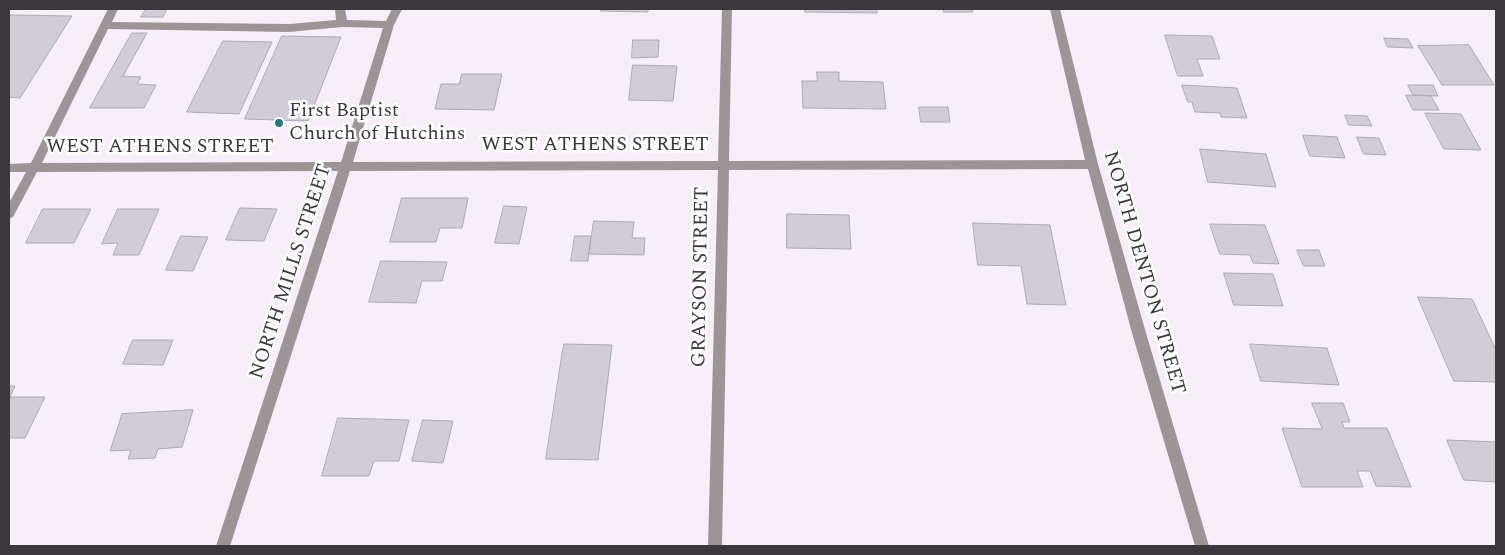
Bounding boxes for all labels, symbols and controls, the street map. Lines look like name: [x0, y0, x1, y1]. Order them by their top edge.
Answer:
place label: First Baptist Church of Hutchins: [289, 100, 465, 147]
marker: First Baptist Church of Hutchins: [273, 117, 285, 129]
street label: WEST ATHENS STREET: [481, 134, 709, 158]
street label: WEST ATHENS STREET: [46, 136, 274, 160]
street label: NORTH DENTON STREET: [1097, 149, 1189, 397]
street label: NORTH MILLS STREET: [246, 162, 338, 382]
street label: GRAYSON STREET: [688, 186, 716, 368]

